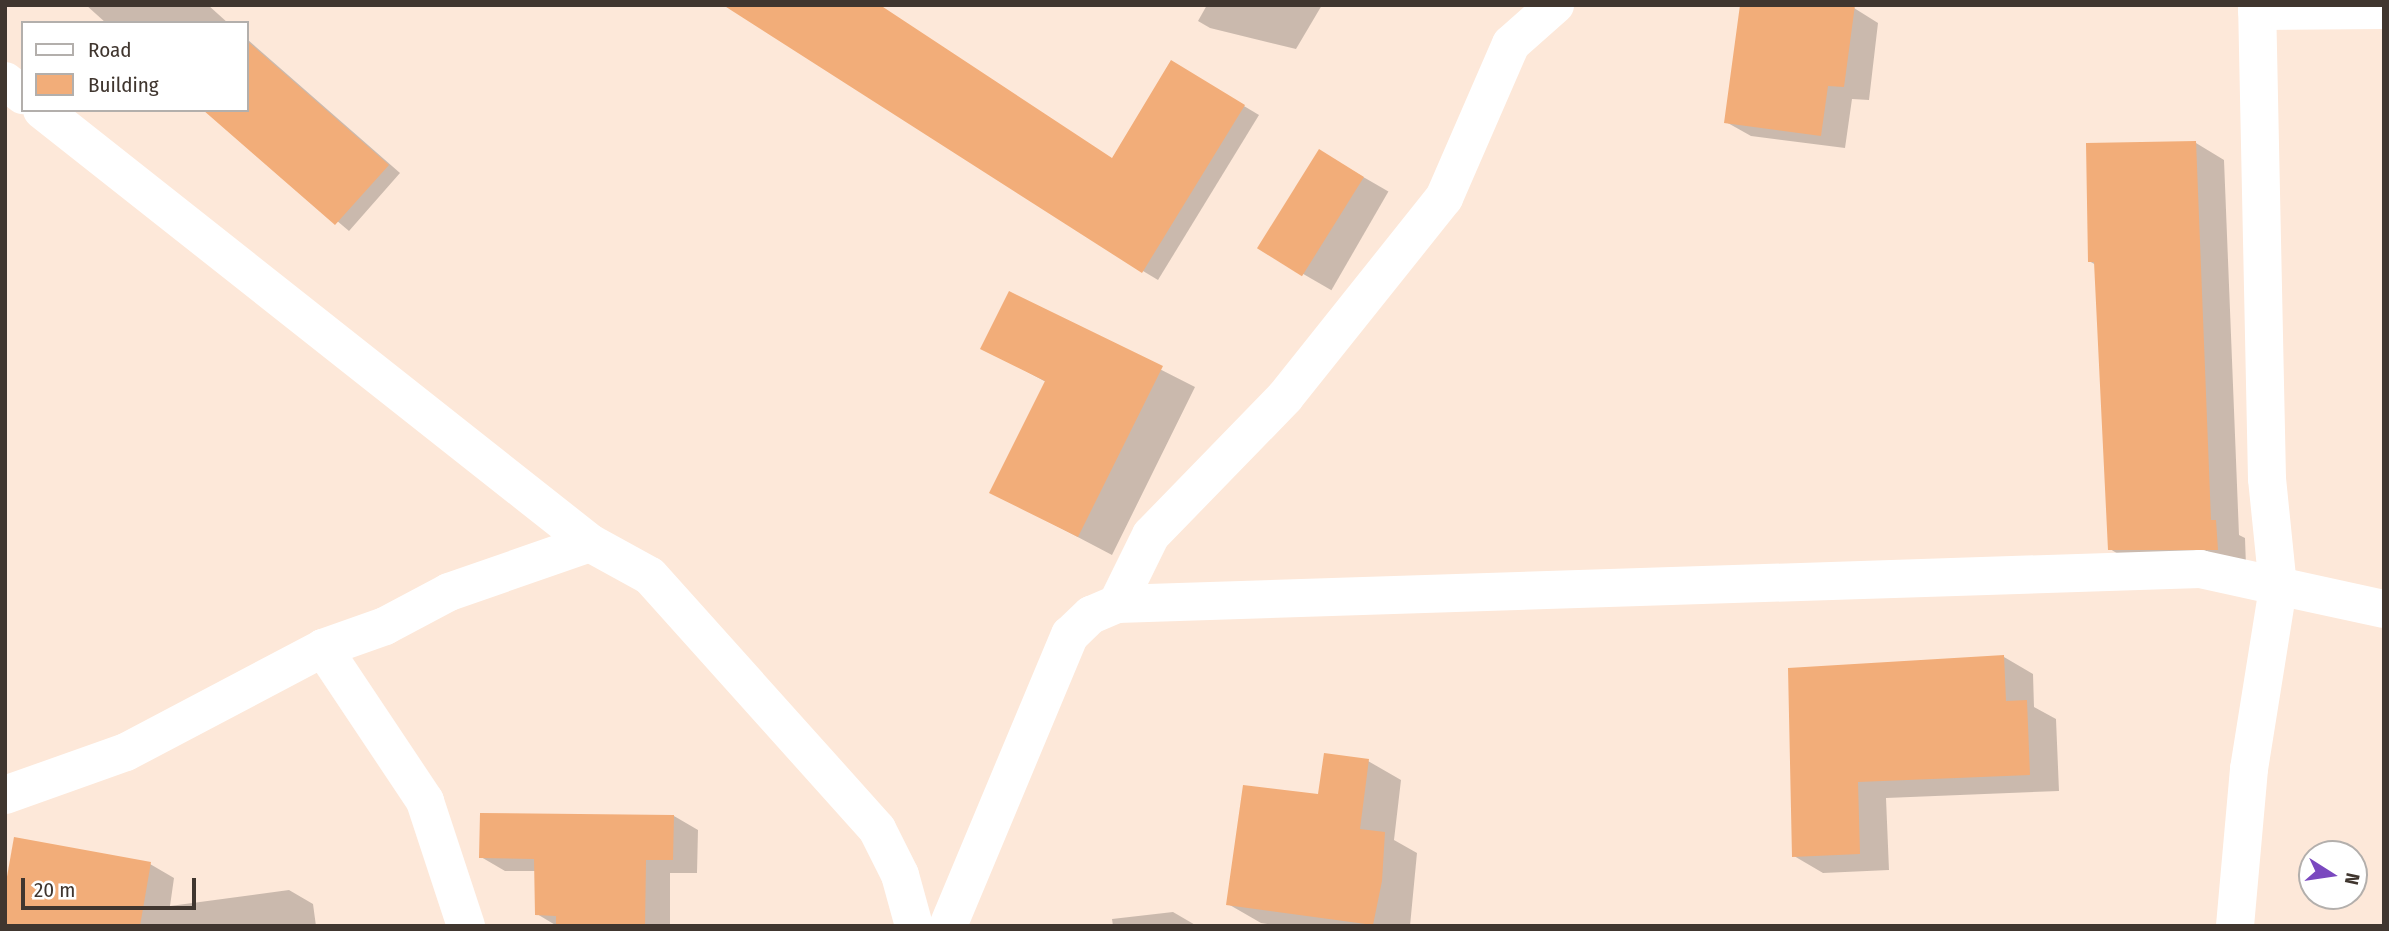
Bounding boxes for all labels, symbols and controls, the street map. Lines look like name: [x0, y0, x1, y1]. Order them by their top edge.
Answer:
legend: [21, 21, 248, 112]
text: Road: [88, 37, 132, 63]
text: Building: [88, 72, 159, 98]
north arrow: [2298, 840, 2368, 910]
scale bar: [24, 864, 200, 908]
text: N: [2340, 871, 2365, 887]
text: 20 m: [34, 877, 75, 903]

